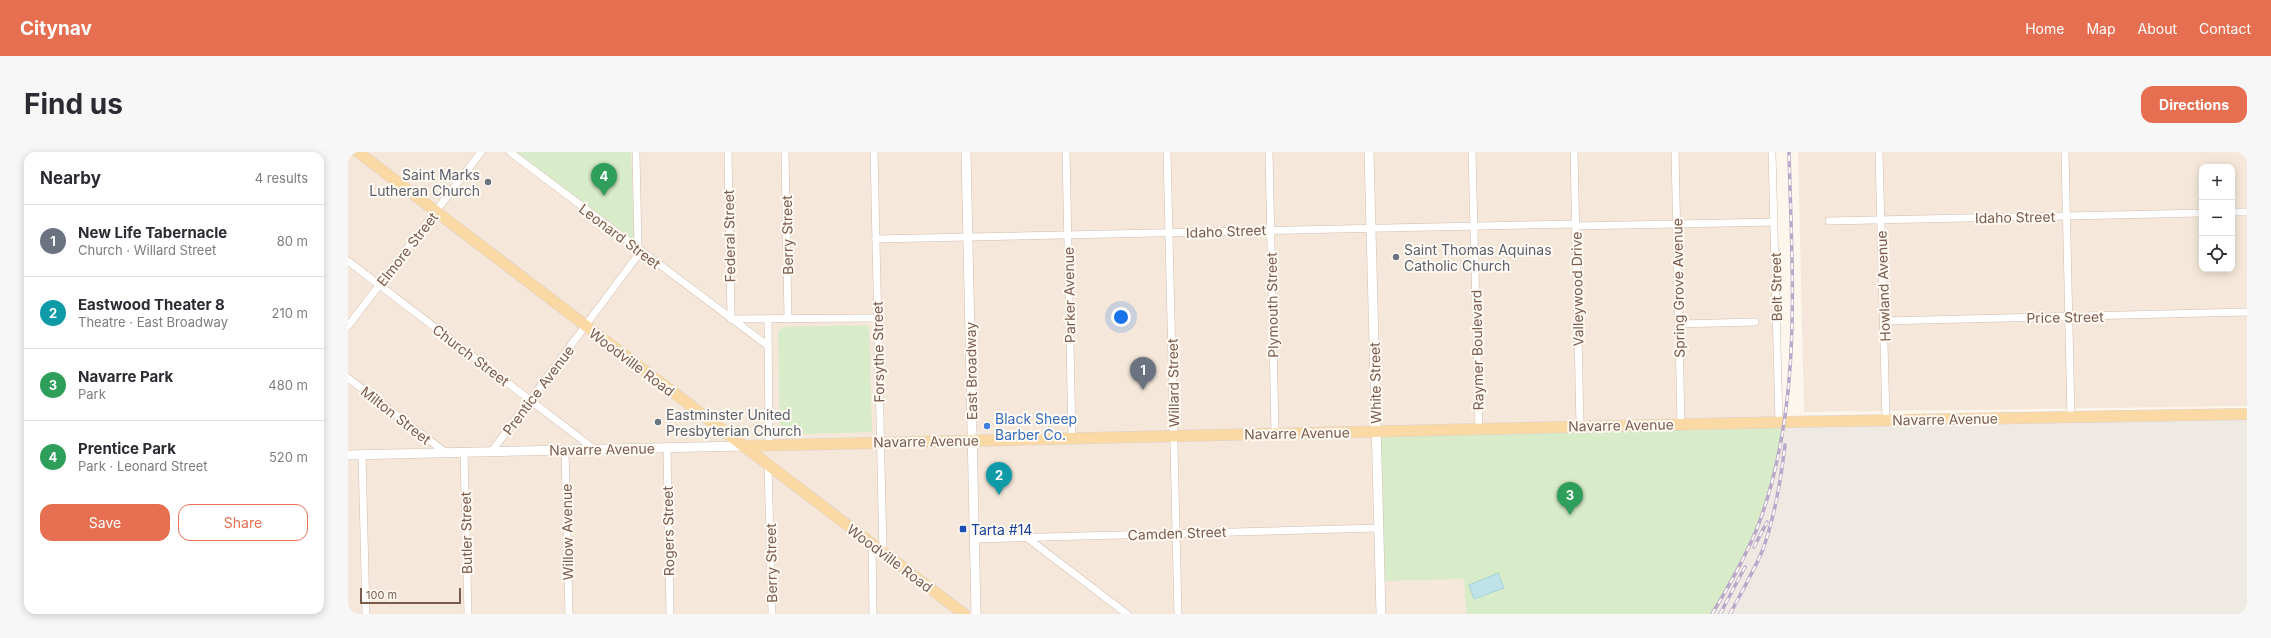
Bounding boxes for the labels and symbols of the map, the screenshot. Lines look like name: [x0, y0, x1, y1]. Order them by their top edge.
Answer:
pin: 4: [591, 163, 617, 196]
place label: Saint Marks Lutheran Church: [369, 166, 480, 199]
marker: Saint Marks Lutheran Church: [483, 177, 493, 187]
street label: Federal Street: [720, 189, 738, 282]
street label: Berry Street: [778, 195, 796, 275]
street label: Leonard Street: [576, 200, 664, 272]
street label: Elmore Street: [373, 208, 441, 289]
street label: Idaho Street: [1975, 208, 2056, 226]
street label: Spring Grove Avenue: [1668, 218, 1688, 358]
street label: Idaho Street: [1186, 221, 1267, 241]
street label: Howland Avenue: [1873, 230, 1893, 342]
street label: Valleywood Drive: [1568, 232, 1586, 346]
place label: Saint Thomas Aquinas Catholic Church: [1404, 241, 1552, 274]
street label: Parker Avenue: [1060, 247, 1078, 343]
street label: Plymouth Street: [1263, 252, 1281, 358]
marker: Saint Thomas Aquinas Catholic Church: [1391, 252, 1401, 262]
street label: Belt Street: [1767, 252, 1785, 322]
street label: Raymer Boulevard: [1467, 290, 1487, 410]
street label: Forsythe Street: [869, 301, 887, 403]
your location: [1111, 307, 1131, 327]
street label: Price Street: [2026, 308, 2104, 326]
street label: Church Street: [429, 321, 513, 390]
street label: East Broadway: [962, 322, 980, 420]
street label: Woodville Road: [586, 324, 678, 400]
street label: Willard Street: [1164, 338, 1182, 428]
street label: Prentice Avenue: [499, 342, 577, 438]
street label: White Street: [1366, 342, 1384, 424]
pin: 1: [1130, 357, 1156, 390]
street label: Milton Street: [358, 382, 435, 448]
place label: Eastminster United Presbyterian Church: [666, 406, 802, 439]
place label: Black Sheep Barber Co.: [995, 410, 1077, 443]
street label: Navarre Avenue: [1892, 410, 1998, 428]
street label: Navarre Avenue: [1568, 416, 1674, 434]
marker: Eastminster United Presbyterian Church: [653, 417, 663, 427]
marker: Black Sheep Barber Co.: [982, 421, 992, 431]
street label: Navarre Avenue: [1244, 424, 1350, 442]
street label: Navarre Avenue: [873, 432, 979, 450]
street label: Navarre Avenue: [549, 440, 655, 458]
pin: 2: [986, 462, 1012, 495]
pin: 3: [1557, 482, 1583, 515]
street label: Willow Avenue: [558, 484, 576, 580]
street label: Rogers Street: [659, 485, 677, 576]
street label: Butler Street: [457, 491, 475, 574]
street label: Woodville Road: [844, 520, 936, 596]
place label: Tarta #14: [971, 521, 1032, 538]
street label: Berry Street: [762, 523, 780, 603]
street label: Camden Street: [1127, 523, 1227, 543]
marker: Tarta #14: [958, 524, 968, 534]
scale bar: [360, 586, 461, 605]

